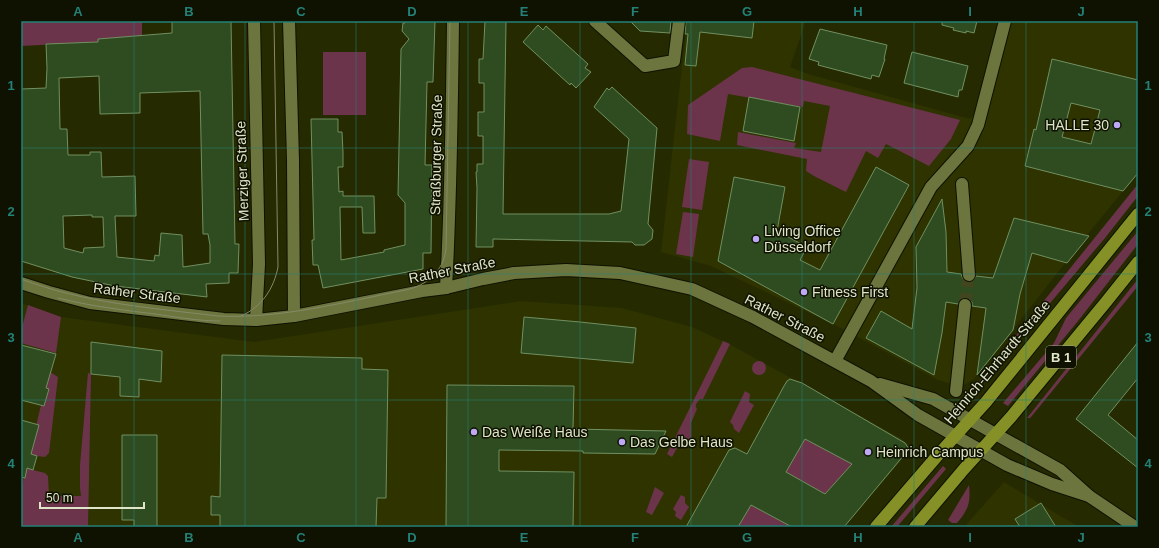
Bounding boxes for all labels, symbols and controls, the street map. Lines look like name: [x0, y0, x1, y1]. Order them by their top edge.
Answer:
text: A: [73, 4, 83, 19]
text: B: [184, 4, 194, 19]
text: C: [296, 4, 306, 19]
text: D: [407, 4, 417, 19]
text: E: [520, 4, 529, 19]
text: F: [631, 4, 639, 19]
text: G: [742, 4, 752, 19]
text: H: [853, 4, 863, 19]
text: I: [968, 4, 972, 19]
text: J: [1077, 4, 1085, 19]
text: 1: [7, 78, 15, 93]
text: 1: [1144, 78, 1152, 93]
street label: Straßburger Straße: [427, 94, 445, 215]
place label: HALLE 30: [1045, 117, 1109, 133]
street label: Merziger Straße: [232, 120, 252, 221]
marker: HALLE 30: [1112, 120, 1122, 130]
text: 2: [7, 204, 15, 219]
text: 2: [1144, 204, 1152, 219]
place label: Living Office Düsseldorf: [764, 223, 841, 255]
marker: Living Office Düsseldorf: [751, 234, 761, 244]
street label: Rather Straße: [407, 254, 497, 286]
street label: Rather Straße: [92, 280, 182, 306]
place label: Fitness First: [812, 284, 888, 300]
marker: Fitness First: [799, 287, 809, 297]
street label: Rather Straße: [742, 291, 828, 345]
street label: Heinrich-Ehrhardt-Straße: [941, 297, 1054, 427]
text: 3: [7, 330, 15, 345]
text: 3: [1144, 330, 1152, 345]
road number: B 1: [1046, 346, 1076, 368]
place label: Das Weiße Haus: [482, 424, 588, 440]
marker: Das Weiße Haus: [469, 427, 479, 437]
place label: Das Gelbe Haus: [630, 434, 733, 450]
marker: Das Gelbe Haus: [617, 437, 627, 447]
place label: Heinrich Campus: [876, 444, 983, 460]
marker: Heinrich Campus: [863, 447, 873, 457]
text: 4: [7, 456, 15, 471]
text: 4: [1144, 456, 1152, 471]
scale bar: [40, 484, 144, 510]
text: 50 m: [46, 491, 73, 505]
text: A: [73, 530, 83, 545]
text: B: [184, 530, 194, 545]
text: C: [296, 530, 306, 545]
text: D: [407, 530, 417, 545]
text: E: [520, 530, 529, 545]
text: F: [631, 530, 639, 545]
text: G: [742, 530, 752, 545]
text: H: [853, 530, 863, 545]
text: I: [968, 530, 972, 545]
text: J: [1077, 530, 1085, 545]

